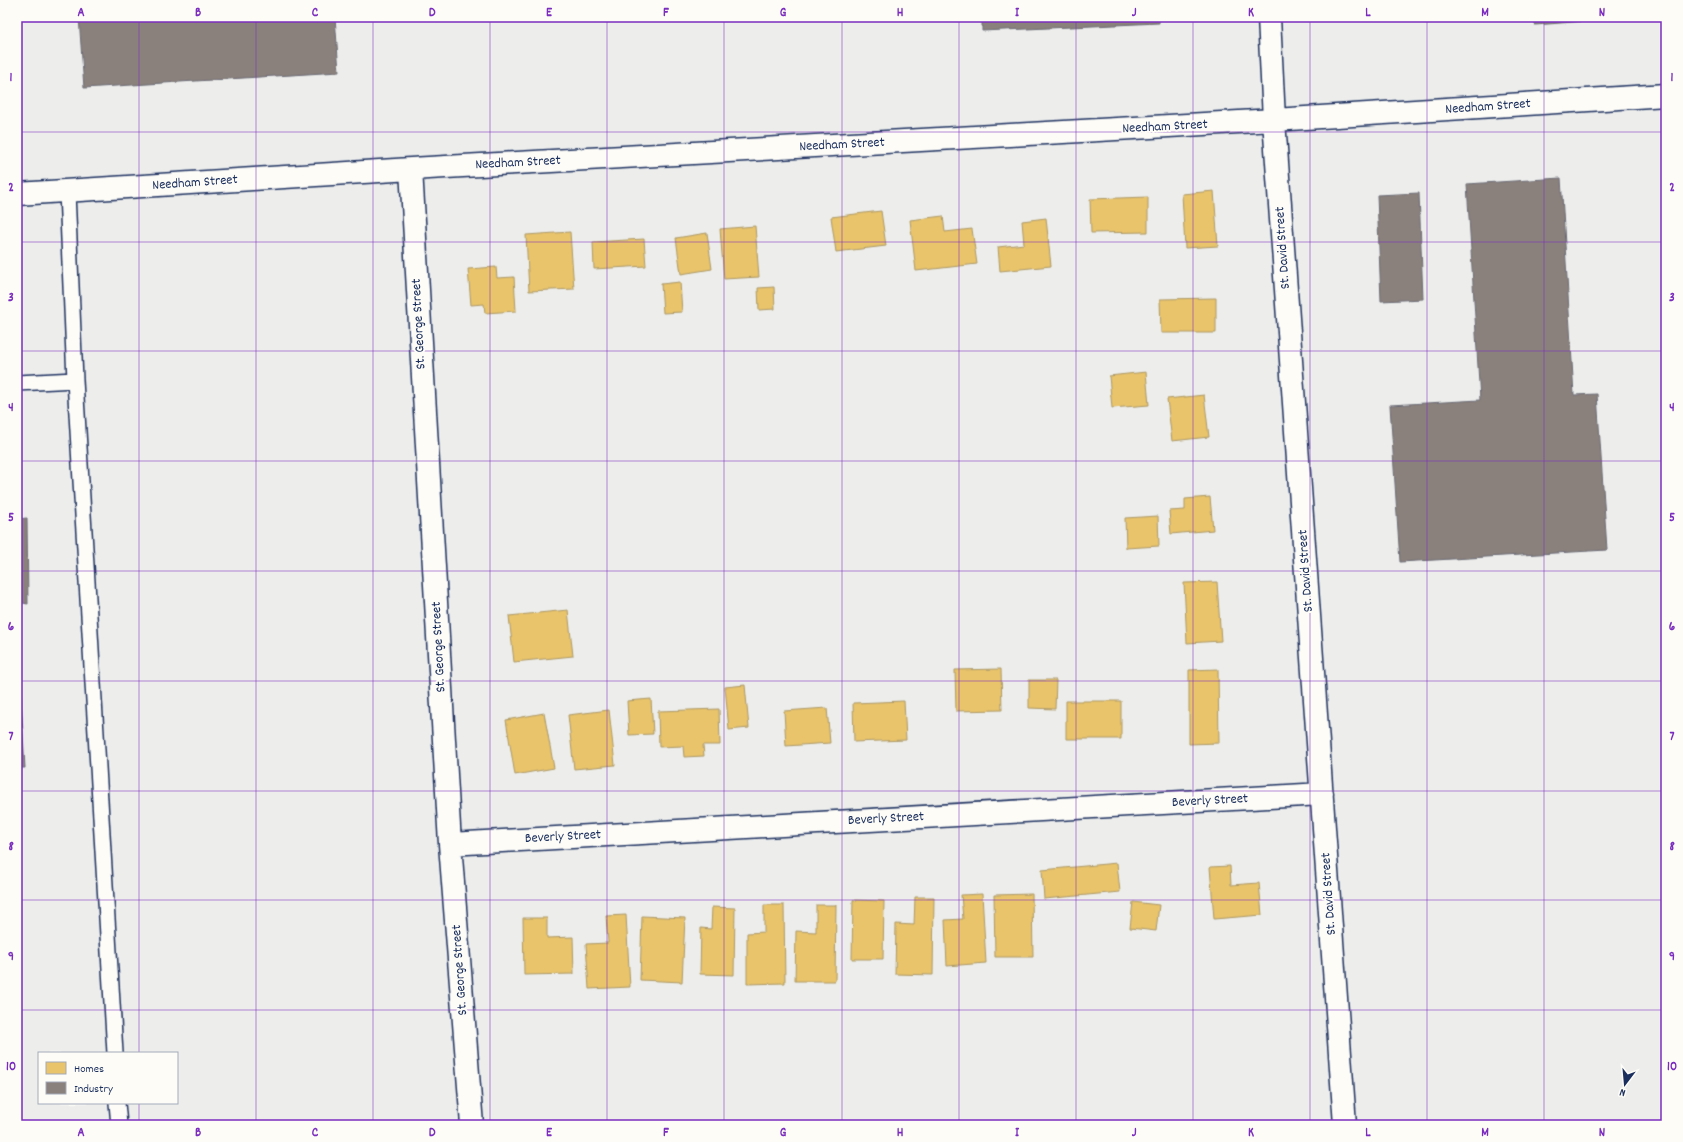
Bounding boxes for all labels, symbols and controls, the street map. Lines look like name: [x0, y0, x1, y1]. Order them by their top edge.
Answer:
text: A: [77, 4, 85, 23]
text: B: [195, 4, 201, 23]
text: C: [312, 4, 319, 23]
text: D: [429, 4, 436, 23]
text: E: [546, 4, 553, 23]
text: F: [663, 4, 669, 23]
text: G: [780, 4, 787, 23]
text: H: [897, 4, 904, 23]
text: I: [1015, 4, 1020, 23]
text: J: [1132, 4, 1137, 23]
text: K: [1248, 4, 1254, 23]
text: L: [1365, 4, 1371, 23]
text: M: [1481, 4, 1489, 23]
text: N: [1599, 4, 1605, 23]
text: 1: [10, 69, 13, 88]
text: 1: [1671, 69, 1674, 88]
street label: Needham Street: [1445, 94, 1531, 120]
street label: Needham Street: [1122, 115, 1208, 139]
street label: Needham Street: [799, 133, 885, 157]
street label: Needham Street: [475, 151, 561, 175]
street label: Needham Street: [152, 170, 238, 196]
text: 2: [8, 179, 14, 198]
text: 2: [1669, 179, 1675, 198]
street label: St. David Street: [1270, 206, 1296, 290]
street label: St. George Street: [407, 278, 431, 370]
text: 3: [8, 289, 14, 308]
text: 3: [1669, 289, 1675, 308]
text: 4: [8, 399, 14, 418]
text: 4: [1669, 399, 1675, 418]
text: 5: [8, 509, 14, 528]
text: 5: [1669, 509, 1675, 528]
street label: St. David Street: [1293, 529, 1319, 613]
street label: St. George Street: [427, 601, 451, 693]
text: 6: [8, 618, 15, 637]
text: 6: [1669, 618, 1676, 637]
text: 7: [9, 728, 14, 747]
text: 7: [1670, 728, 1675, 747]
street label: Beverly Street: [1171, 789, 1249, 813]
street label: Beverly Street: [847, 807, 925, 831]
street label: Beverly Street: [524, 825, 602, 849]
text: 8: [8, 838, 14, 857]
text: 8: [1669, 838, 1675, 857]
street label: St. David Street: [1316, 852, 1342, 936]
street label: St. George Street: [447, 924, 473, 1016]
text: 9: [8, 948, 14, 967]
text: 9: [1669, 948, 1675, 967]
legend: [38, 1052, 178, 1104]
text: 10: [6, 1058, 16, 1077]
text: 10: [1667, 1058, 1677, 1077]
text: Homes: [74, 1061, 104, 1078]
north arrow: [1605, 1064, 1645, 1104]
text: Industry: [74, 1081, 114, 1098]
text: N: [1617, 1083, 1628, 1100]
text: A: [77, 1124, 85, 1142]
text: B: [195, 1124, 201, 1142]
text: C: [312, 1124, 319, 1142]
text: D: [429, 1124, 436, 1142]
text: E: [546, 1124, 553, 1142]
text: F: [663, 1124, 669, 1142]
text: G: [780, 1124, 787, 1142]
text: H: [897, 1124, 904, 1142]
text: I: [1015, 1124, 1020, 1142]
text: J: [1132, 1124, 1137, 1142]
text: K: [1248, 1124, 1254, 1142]
text: L: [1365, 1124, 1371, 1142]
text: M: [1481, 1124, 1489, 1142]
text: N: [1599, 1124, 1605, 1142]

